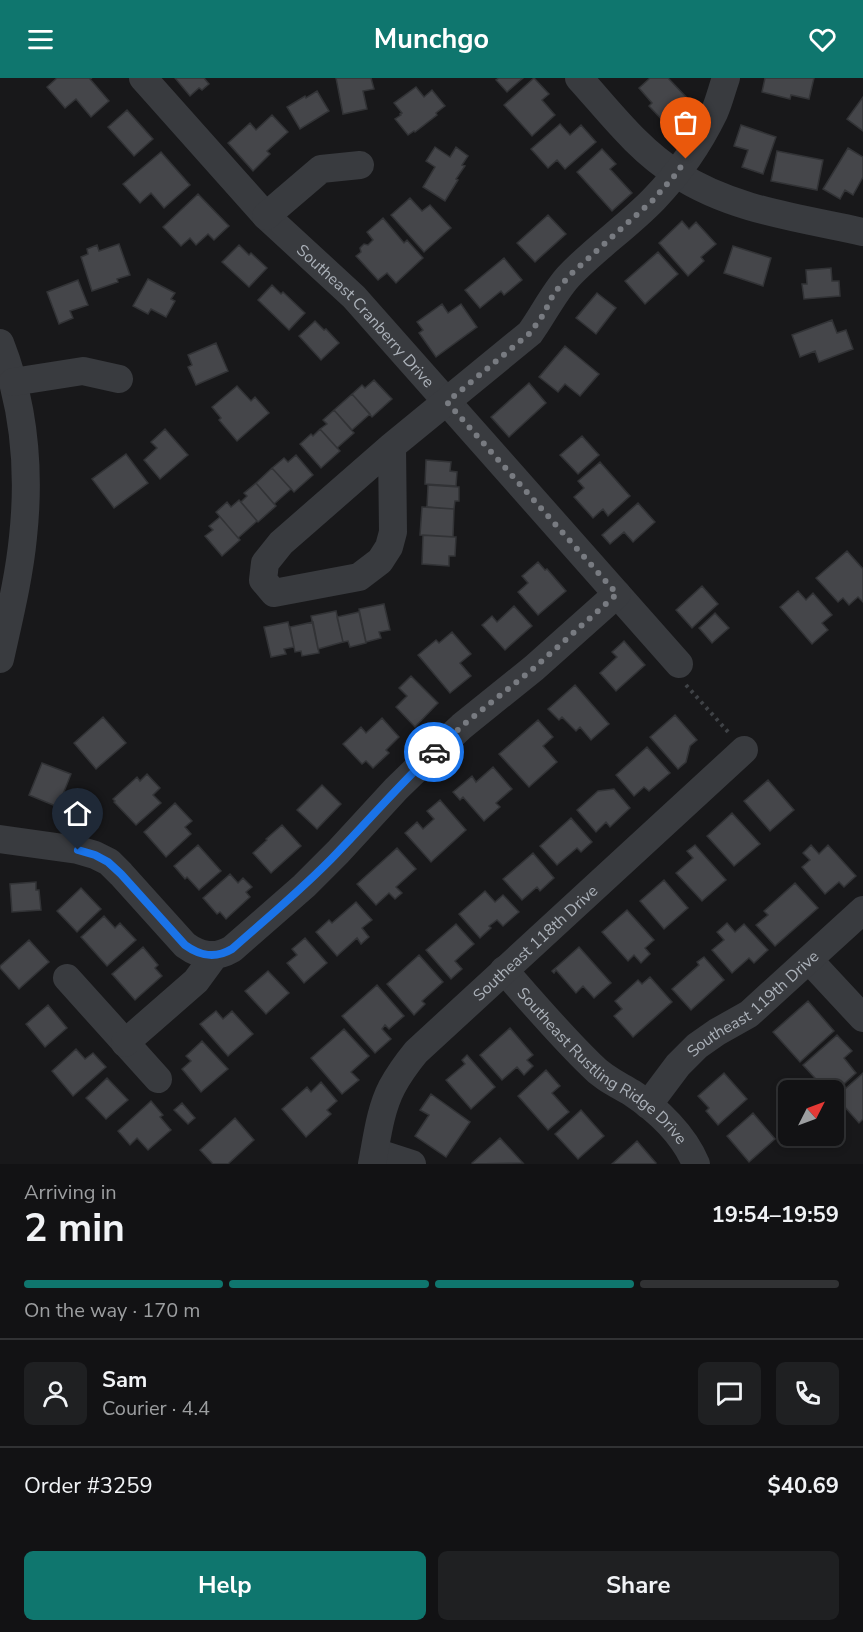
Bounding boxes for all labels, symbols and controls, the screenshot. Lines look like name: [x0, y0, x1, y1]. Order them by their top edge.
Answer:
text: Munchgo: [374, 21, 489, 58]
icon: menu: [24, 23, 57, 56]
icon: heart: [806, 23, 839, 56]
pin: [660, 97, 711, 159]
icon: bag: [669, 106, 702, 139]
street label: Southeast Cranberry Drive: [291, 240, 439, 393]
courier: [404, 722, 464, 782]
icon: car: [418, 736, 451, 769]
pin: [52, 788, 103, 850]
icon: home: [61, 797, 94, 830]
street label: Southeast 118th Drive: [468, 880, 603, 1006]
street label: Southeast 119th Drive: [682, 946, 824, 1062]
street label: Southeast Rustling Ridge Drive: [512, 983, 692, 1149]
north arrow: [778, 1080, 844, 1146]
map controls: [778, 1080, 844, 1146]
text: Arriving in: [24, 1179, 117, 1206]
text: 19:54–19:59: [711, 1200, 839, 1230]
text: 2 min: [24, 1202, 125, 1255]
text: On the way · 170 m: [24, 1297, 200, 1324]
button: person: [24, 1362, 87, 1425]
button: chat: [698, 1362, 761, 1425]
button: phone: [776, 1362, 839, 1425]
text: Sam: [102, 1365, 147, 1395]
text: Courier · 4.4: [102, 1395, 210, 1422]
text: Order #3259: [24, 1471, 153, 1501]
text: $40.69: [768, 1471, 839, 1501]
button: Help: [24, 1551, 426, 1620]
button: Share: [438, 1551, 839, 1620]

